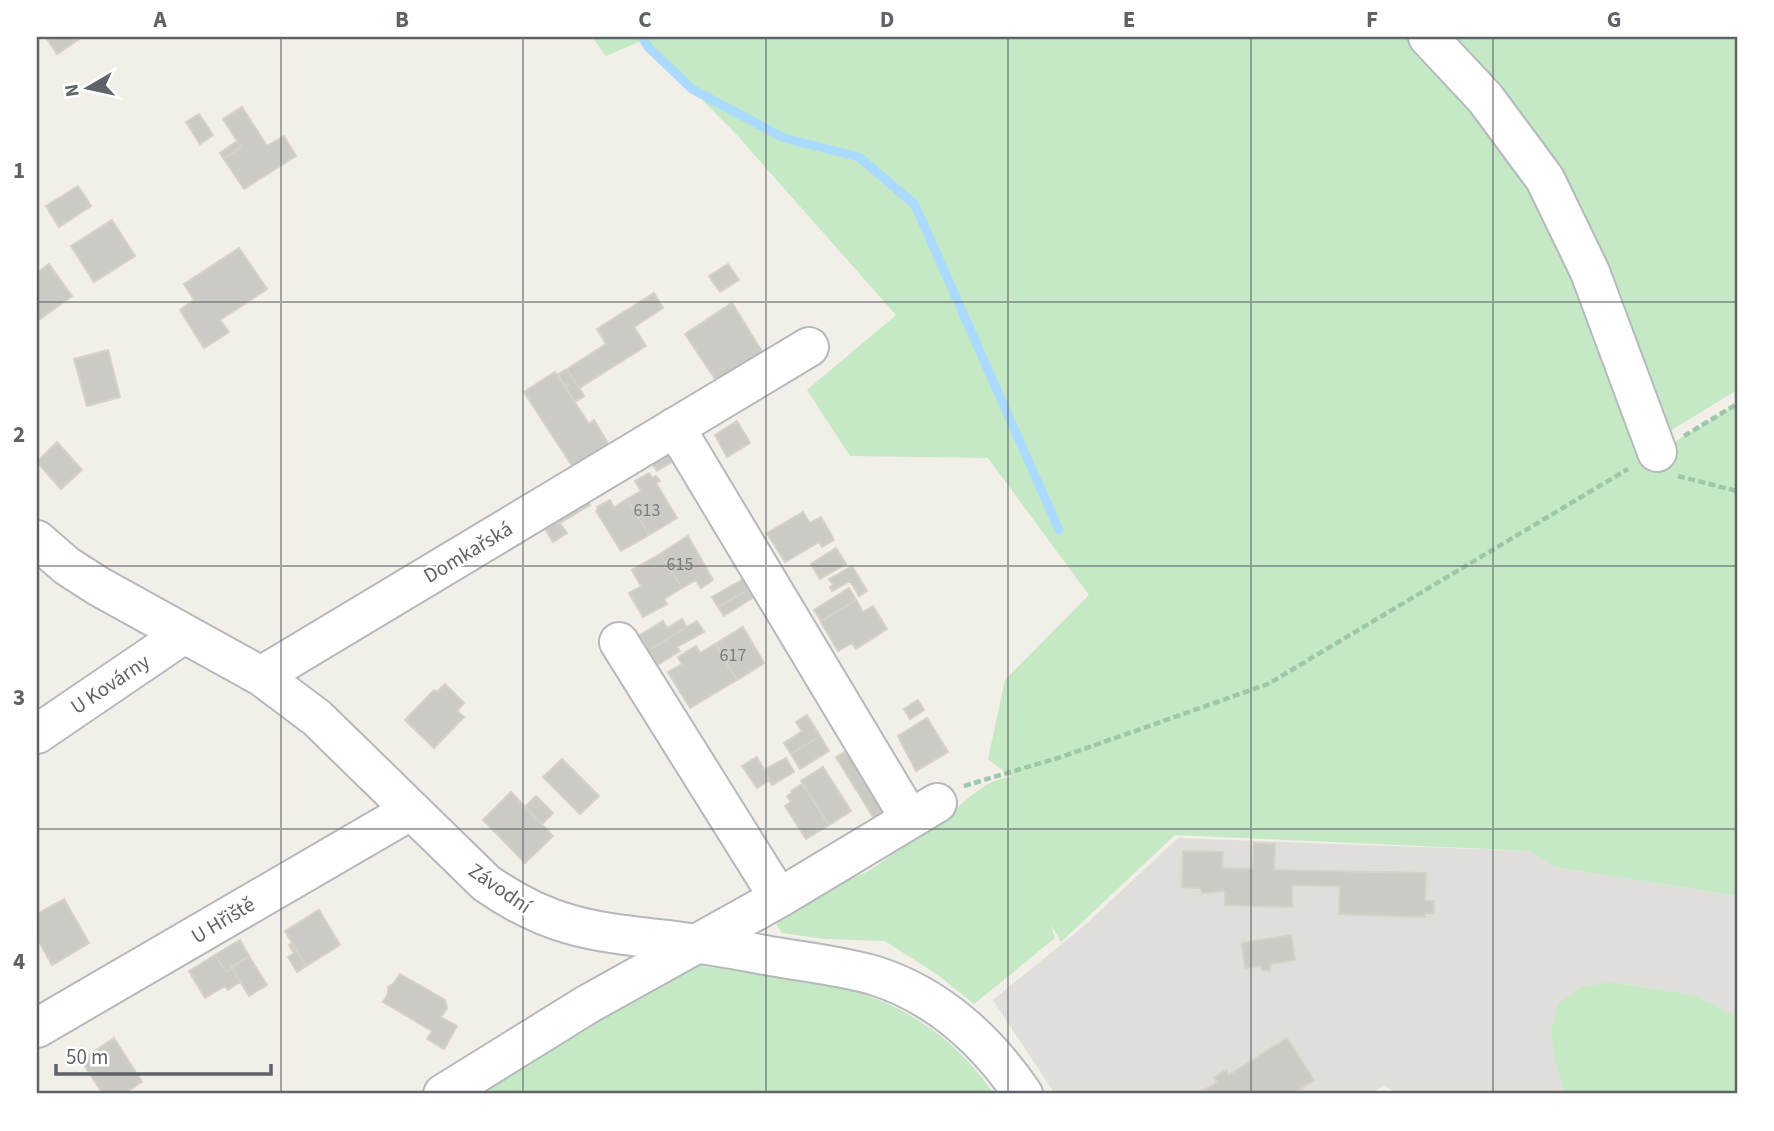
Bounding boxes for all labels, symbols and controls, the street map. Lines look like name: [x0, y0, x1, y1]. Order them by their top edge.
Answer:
text: A: [152, 3, 167, 36]
text: B: [395, 3, 409, 36]
text: C: [638, 3, 652, 36]
text: D: [880, 3, 894, 36]
text: E: [1123, 3, 1135, 36]
text: F: [1366, 3, 1378, 36]
text: G: [1607, 3, 1621, 36]
north arrow: [52, 52, 122, 122]
text: N: [58, 82, 87, 99]
text: 1: [13, 154, 25, 187]
text: 2: [13, 418, 25, 451]
house number: 613: [634, 498, 660, 523]
street label: Domkařská: [418, 514, 518, 590]
house number: 615: [667, 552, 693, 577]
house number: 617: [720, 643, 746, 668]
street label: U Kovárny: [64, 646, 156, 721]
text: 3: [13, 681, 25, 714]
street label: Závodní: [462, 855, 538, 921]
street label: U Hřiště: [185, 889, 261, 951]
text: 4: [13, 945, 25, 978]
scale bar: [56, 1033, 271, 1077]
text: 50 m: [66, 1042, 108, 1072]

